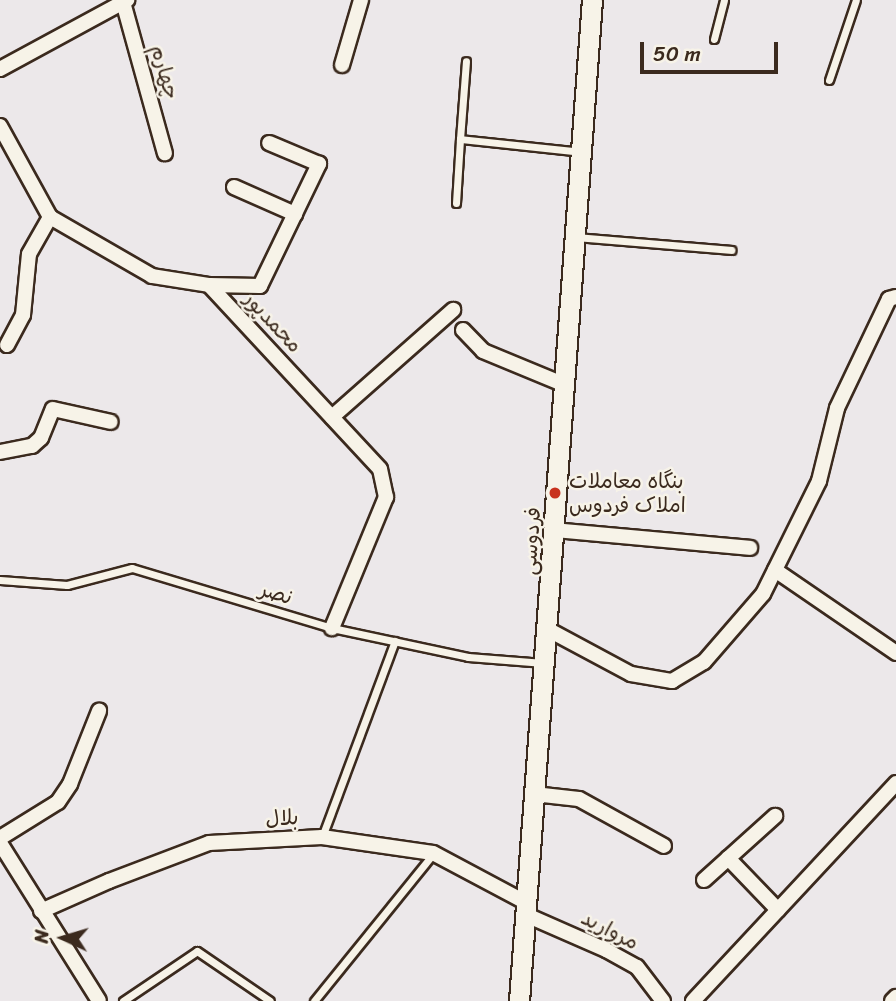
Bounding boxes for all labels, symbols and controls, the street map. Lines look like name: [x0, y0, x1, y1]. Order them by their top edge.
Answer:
scale bar: [644, 28, 782, 72]
text: 50 m: [653, 35, 701, 73]
street label: چهارم: [145, 42, 185, 102]
street label: محمدپور: [238, 286, 308, 358]
place label: بنگاه معاملات املاک فردوس: [569, 468, 686, 518]
marker: بنگاه معاملات املاک فردوس: [547, 485, 563, 501]
street label: فردوسی: [516, 506, 546, 576]
street label: نصر: [256, 576, 296, 610]
street label: بلال: [265, 805, 299, 831]
north arrow: [28, 903, 98, 973]
street label: مروارید: [577, 905, 643, 955]
text: N: [25, 929, 58, 944]

